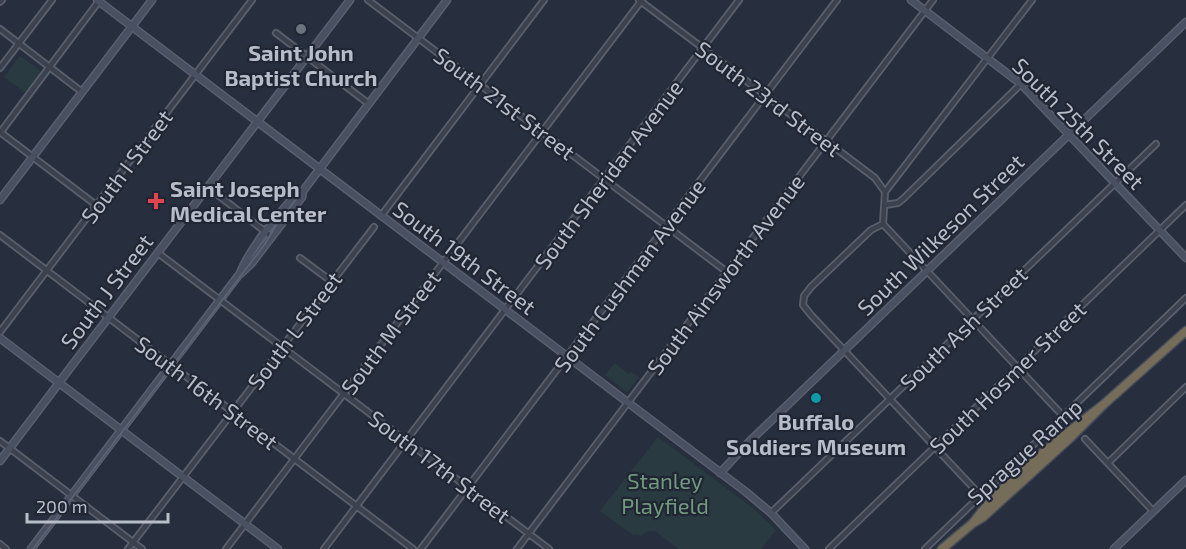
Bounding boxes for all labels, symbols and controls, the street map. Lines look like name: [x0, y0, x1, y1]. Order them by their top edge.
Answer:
marker: Saint John Baptist Church: [294, 22, 308, 36]
street label: South 23rd Street: [691, 35, 847, 161]
place label: Saint John Baptist Church: [224, 39, 378, 90]
street label: South 21st Street: [429, 41, 581, 165]
street label: South 25th Street: [1008, 52, 1150, 194]
street label: South Sheridan Avenue: [528, 74, 688, 274]
street label: South I Street: [75, 104, 177, 228]
street label: South Wilkeson Street: [851, 148, 1029, 320]
street label: South Ainsworth Avenue: [641, 168, 809, 380]
street label: South Cushman Avenue: [548, 173, 710, 377]
place label: Saint Joseph Medical Center: [170, 175, 327, 226]
marker: Saint Joseph Medical Center: [147, 192, 165, 210]
street label: South 19th Street: [388, 195, 542, 319]
street label: South J Street: [55, 229, 157, 353]
street label: South Ash Street: [894, 261, 1032, 395]
street label: South M Street: [335, 265, 445, 399]
street label: South L Street: [241, 266, 347, 394]
street label: South Hosmer Street: [923, 296, 1091, 458]
street label: South 16th Street: [130, 330, 284, 454]
marker: Buffalo Soldiers Museum: [809, 391, 823, 405]
street label: Sprague Ramp: [961, 393, 1087, 509]
street label: South 17th Street: [364, 404, 516, 528]
place label: Buffalo Soldiers Museum: [726, 408, 906, 459]
park label: Stanley Playfield: [621, 467, 709, 518]
scale bar: [27, 486, 168, 524]
text: 200 m: [36, 495, 88, 517]

